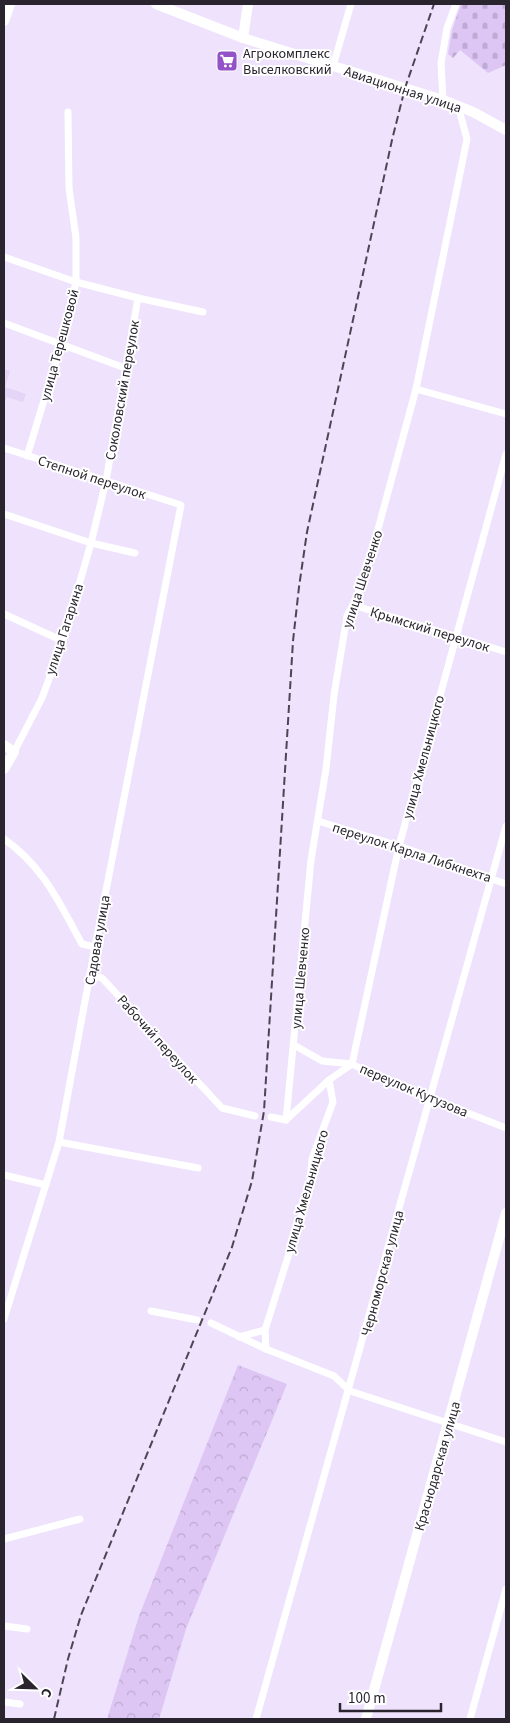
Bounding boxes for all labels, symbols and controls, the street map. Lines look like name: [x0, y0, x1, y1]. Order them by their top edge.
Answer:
place label: Агрокомплекс Выселковский: [243, 44, 332, 80]
supermarket icon: Агрокомплекс Выселковский: [215, 49, 239, 73]
street label: Авиационная улица: [341, 62, 464, 118]
street label: улица Терешковой: [35, 287, 85, 403]
street label: Соколовский переулок: [101, 319, 145, 462]
street label: Степной переулок: [35, 451, 148, 505]
street label: улица Шевченко: [338, 528, 388, 631]
street label: улица Гагарина: [41, 581, 89, 678]
street label: Крымский переулок: [368, 602, 492, 658]
street label: улица Хмельницкого: [398, 693, 450, 821]
street label: переулок Карла Либкнехта: [330, 818, 494, 888]
street label: Садовая улица: [80, 894, 116, 987]
street label: улица Шевченко: [287, 926, 315, 1030]
street label: Рабочий переулок: [112, 991, 203, 1088]
street label: переулок Кутузова: [356, 1059, 471, 1123]
street label: улица Хмельницкого: [280, 1127, 334, 1255]
street label: Черноморская улица: [357, 1208, 409, 1338]
street label: Краснодарская улица: [410, 1399, 466, 1533]
north arrow: [10, 1663, 60, 1713]
scale bar: [340, 1680, 441, 1712]
text: С: [35, 1685, 57, 1700]
text: 100 m: [348, 1688, 386, 1709]

